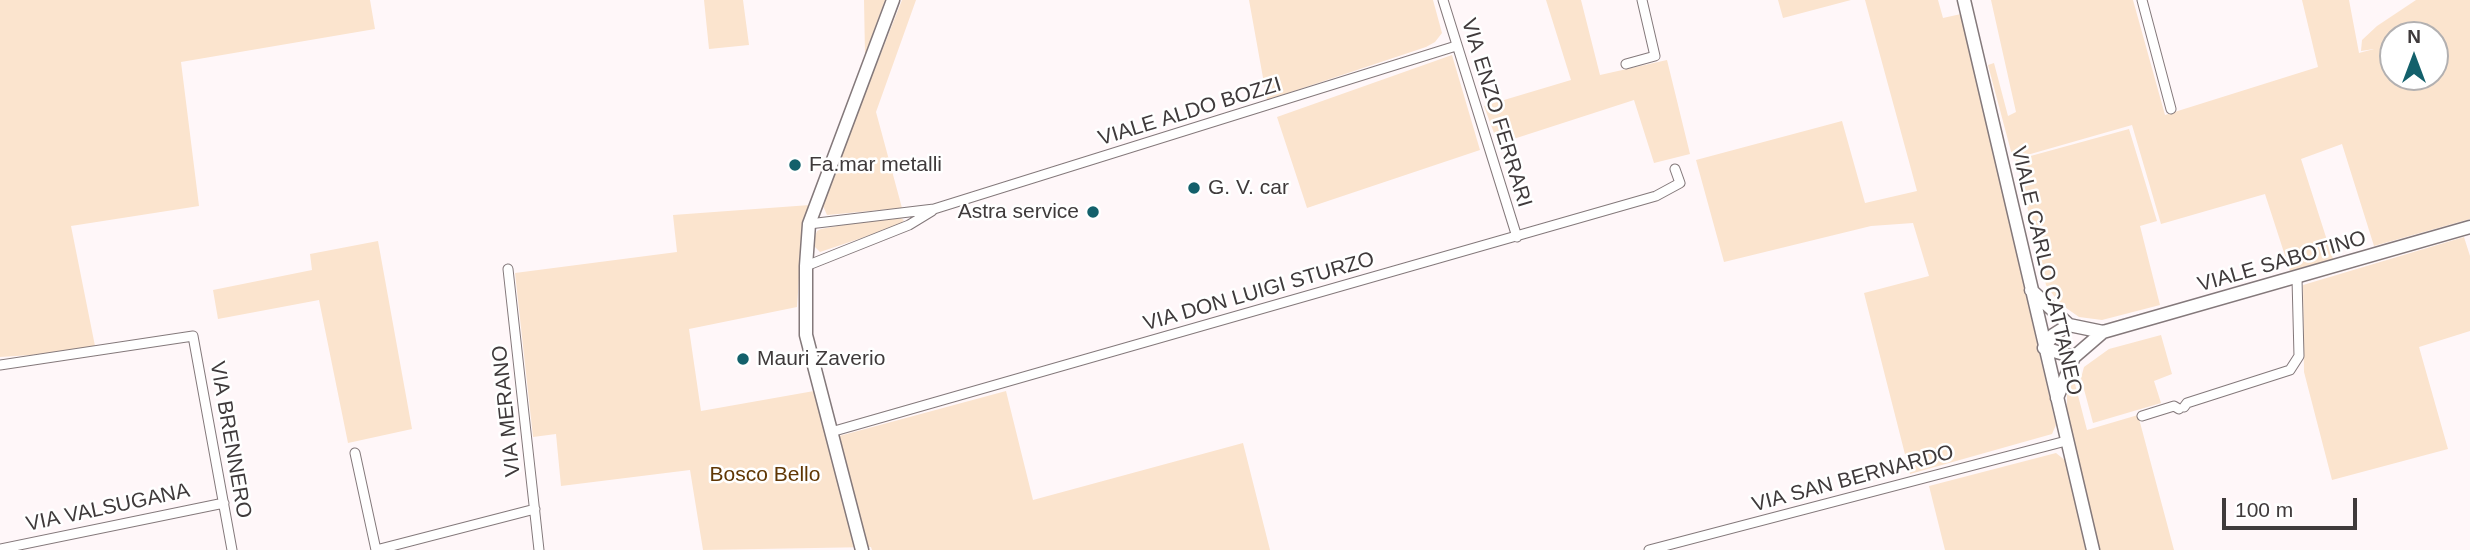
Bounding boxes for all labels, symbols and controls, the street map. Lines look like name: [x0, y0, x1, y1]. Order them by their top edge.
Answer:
street label: VIA ENZO FERRARI: [1455, 16, 1537, 210]
north arrow: [2379, 21, 2449, 91]
text: N: [2407, 26, 2421, 47]
street label: VIALE ALDO BOZZI: [1095, 72, 1285, 152]
street label: VIALE CARLO CATTANEO: [2005, 144, 2087, 398]
place label: Fa.mar metalli: [809, 152, 942, 178]
marker: Fa.mar metalli: [787, 157, 803, 173]
place label: G. V. car: [1208, 175, 1289, 201]
marker: G. V. car: [1186, 180, 1202, 196]
place label: Astra service: [958, 199, 1079, 225]
marker: Astra service: [1085, 204, 1101, 220]
street label: VIALE SABOTINO: [2195, 226, 2369, 298]
street label: VIA DON LUIGI STURZO: [1141, 247, 1377, 337]
street label: VIA MERANO: [488, 344, 526, 478]
place label: Mauri Zaverio: [757, 346, 885, 372]
marker: Mauri Zaverio: [735, 351, 751, 367]
street label: VIA BRENNERO: [204, 360, 256, 520]
street label: VIA SAN BERNARDO: [1749, 440, 1957, 518]
park label: Bosco Bello: [710, 462, 820, 488]
street label: VIA VALSUGANA: [24, 478, 192, 538]
scale bar: [2225, 484, 2360, 528]
text: 100 m: [2235, 498, 2293, 521]

